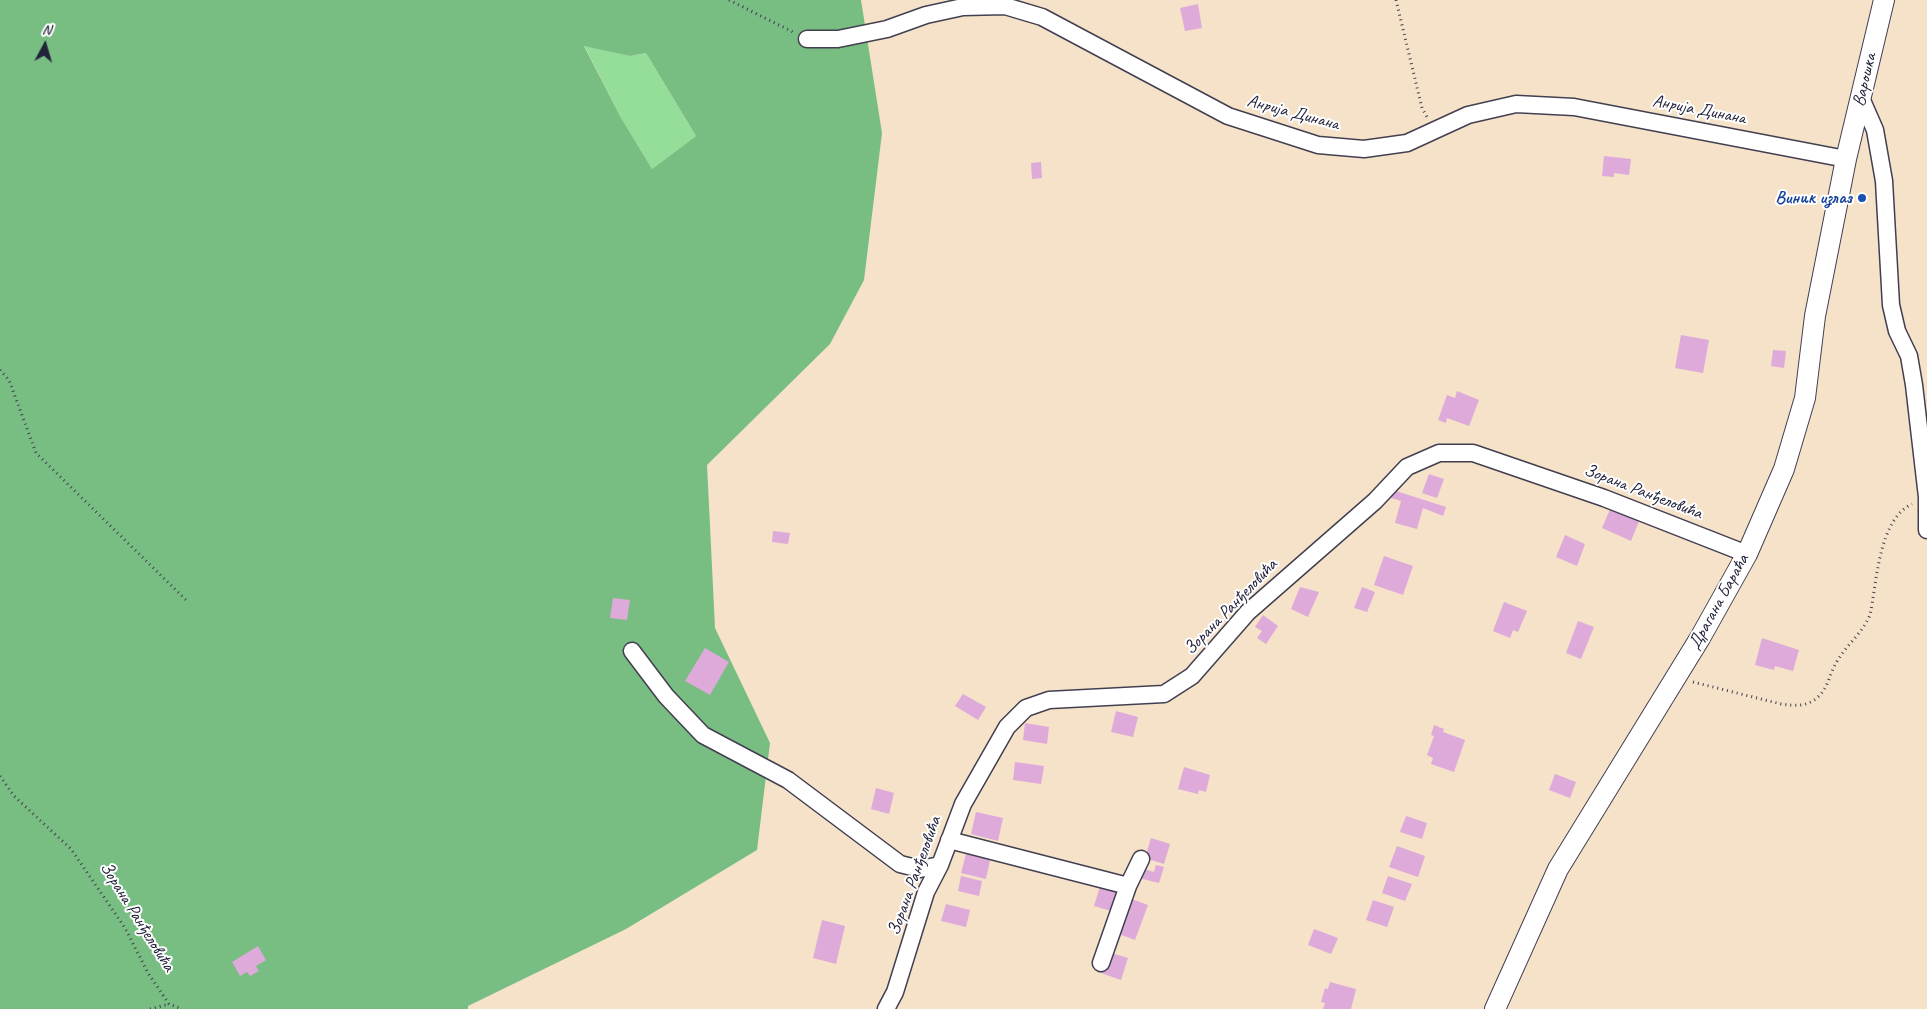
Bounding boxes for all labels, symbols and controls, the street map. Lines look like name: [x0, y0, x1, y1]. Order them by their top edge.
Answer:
north arrow: [20, 20, 70, 70]
text: N: [41, 21, 52, 38]
street label: Варошка: [1848, 51, 1882, 109]
street label: Анрија Динана: [1245, 90, 1341, 136]
street label: Анрија Динана: [1651, 90, 1747, 130]
place label: Виник излаз: [1775, 187, 1852, 209]
marker: Виник излаз: [1856, 192, 1868, 204]
street label: Зорана Ранђеловића: [1581, 460, 1705, 524]
street label: Драгана Бараћа: [1684, 551, 1754, 653]
street label: Зорана Ранђеловића: [1180, 555, 1282, 659]
street label: Зорана Ранђеловића: [883, 814, 947, 938]
street label: Зорана Ранђеловића: [95, 858, 179, 976]

